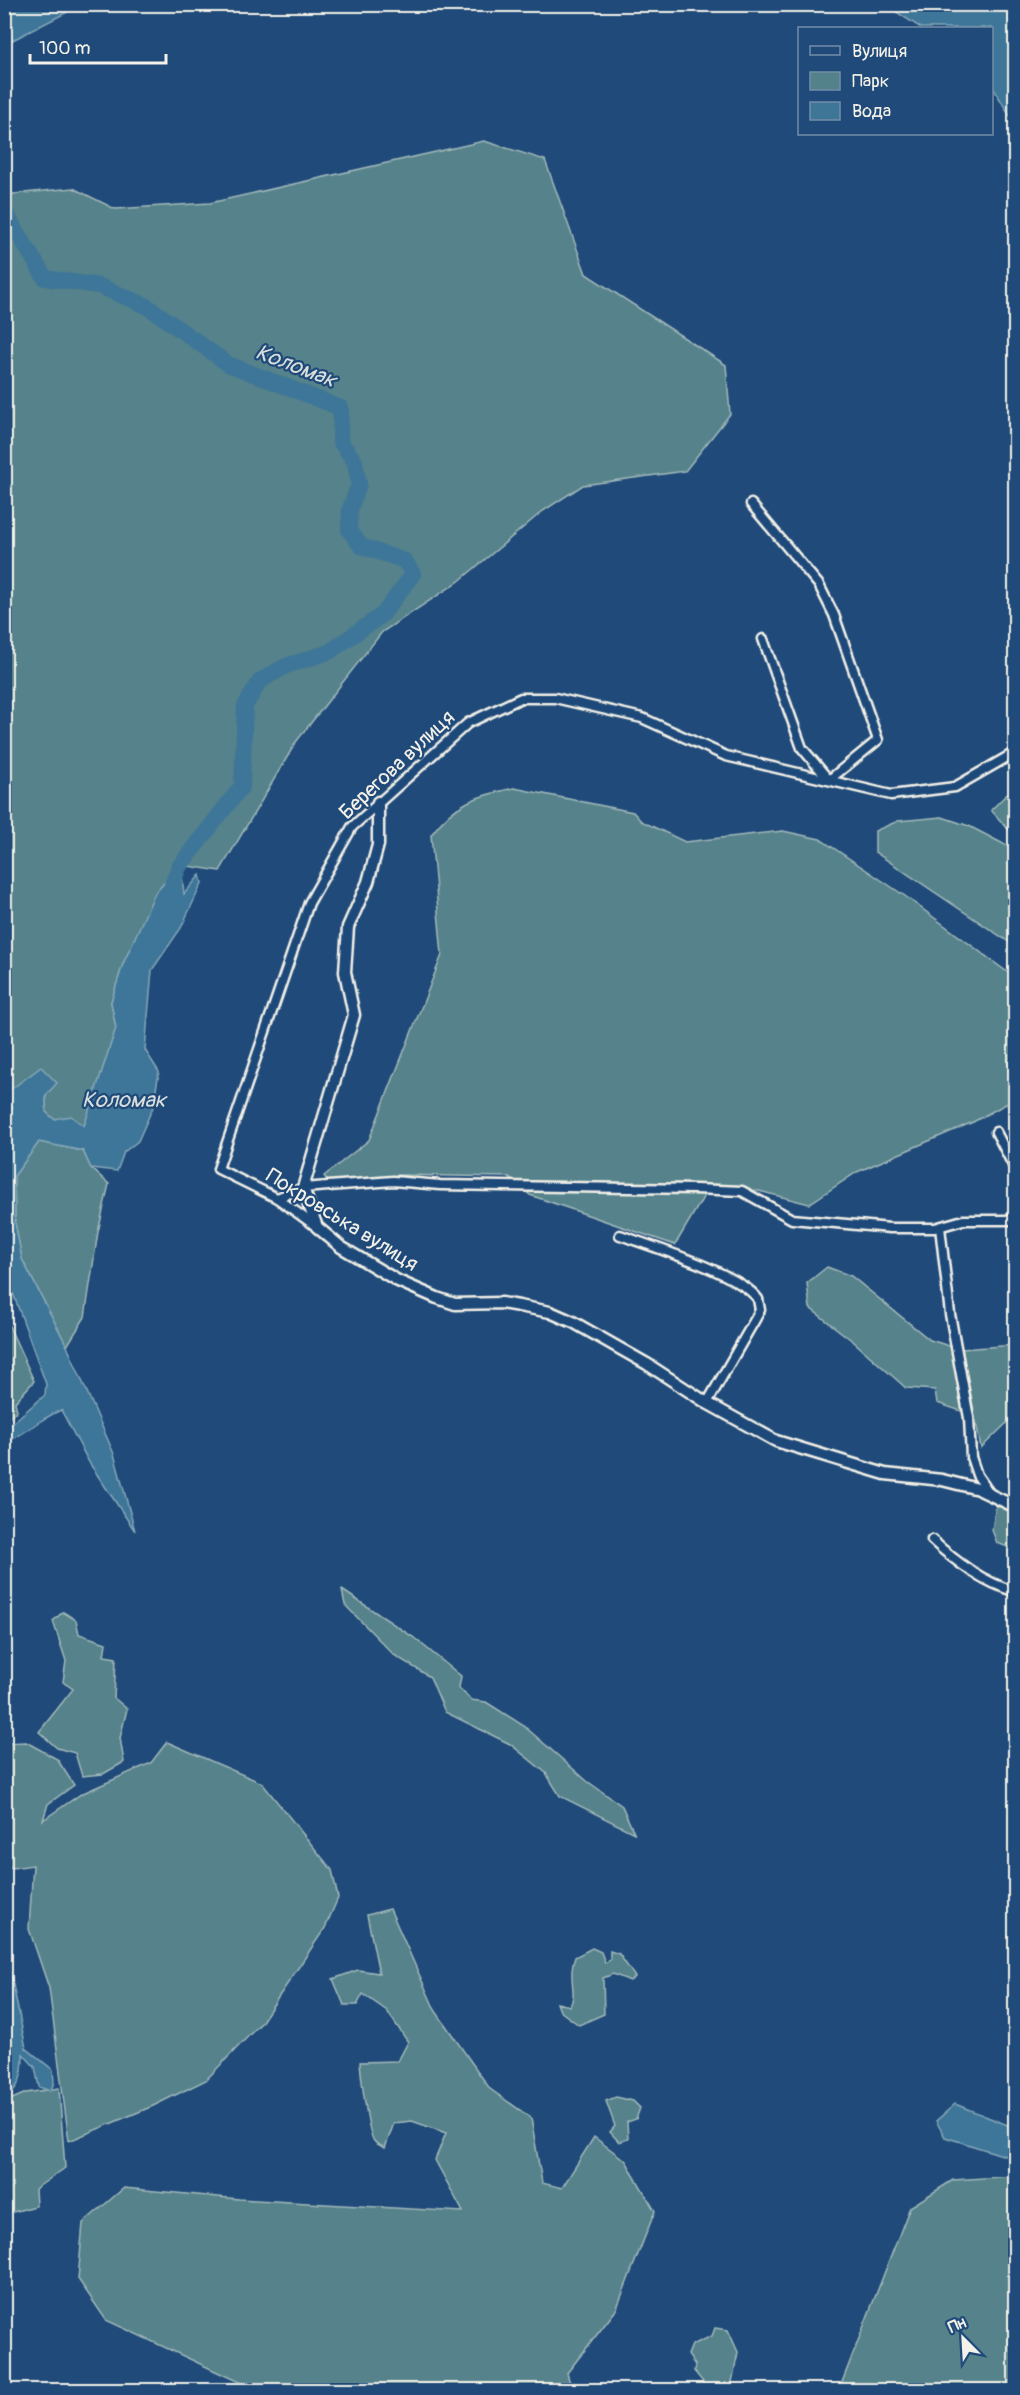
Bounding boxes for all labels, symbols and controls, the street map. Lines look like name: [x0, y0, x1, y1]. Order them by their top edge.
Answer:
scale bar: [30, 27, 166, 65]
legend: [798, 27, 993, 135]
text: 100 m: [39, 37, 91, 60]
text: Вулиця: [852, 40, 907, 63]
text: Парк: [852, 70, 889, 93]
text: Вода: [852, 100, 891, 123]
water label: Коломак: [252, 338, 343, 395]
street label: Берегова вулиця: [333, 704, 461, 826]
water label: Коломак: [82, 1086, 169, 1114]
street label: Покровська вулиця: [261, 1162, 423, 1278]
north arrow: [933, 2308, 993, 2368]
text: Пн: [945, 2312, 969, 2338]

